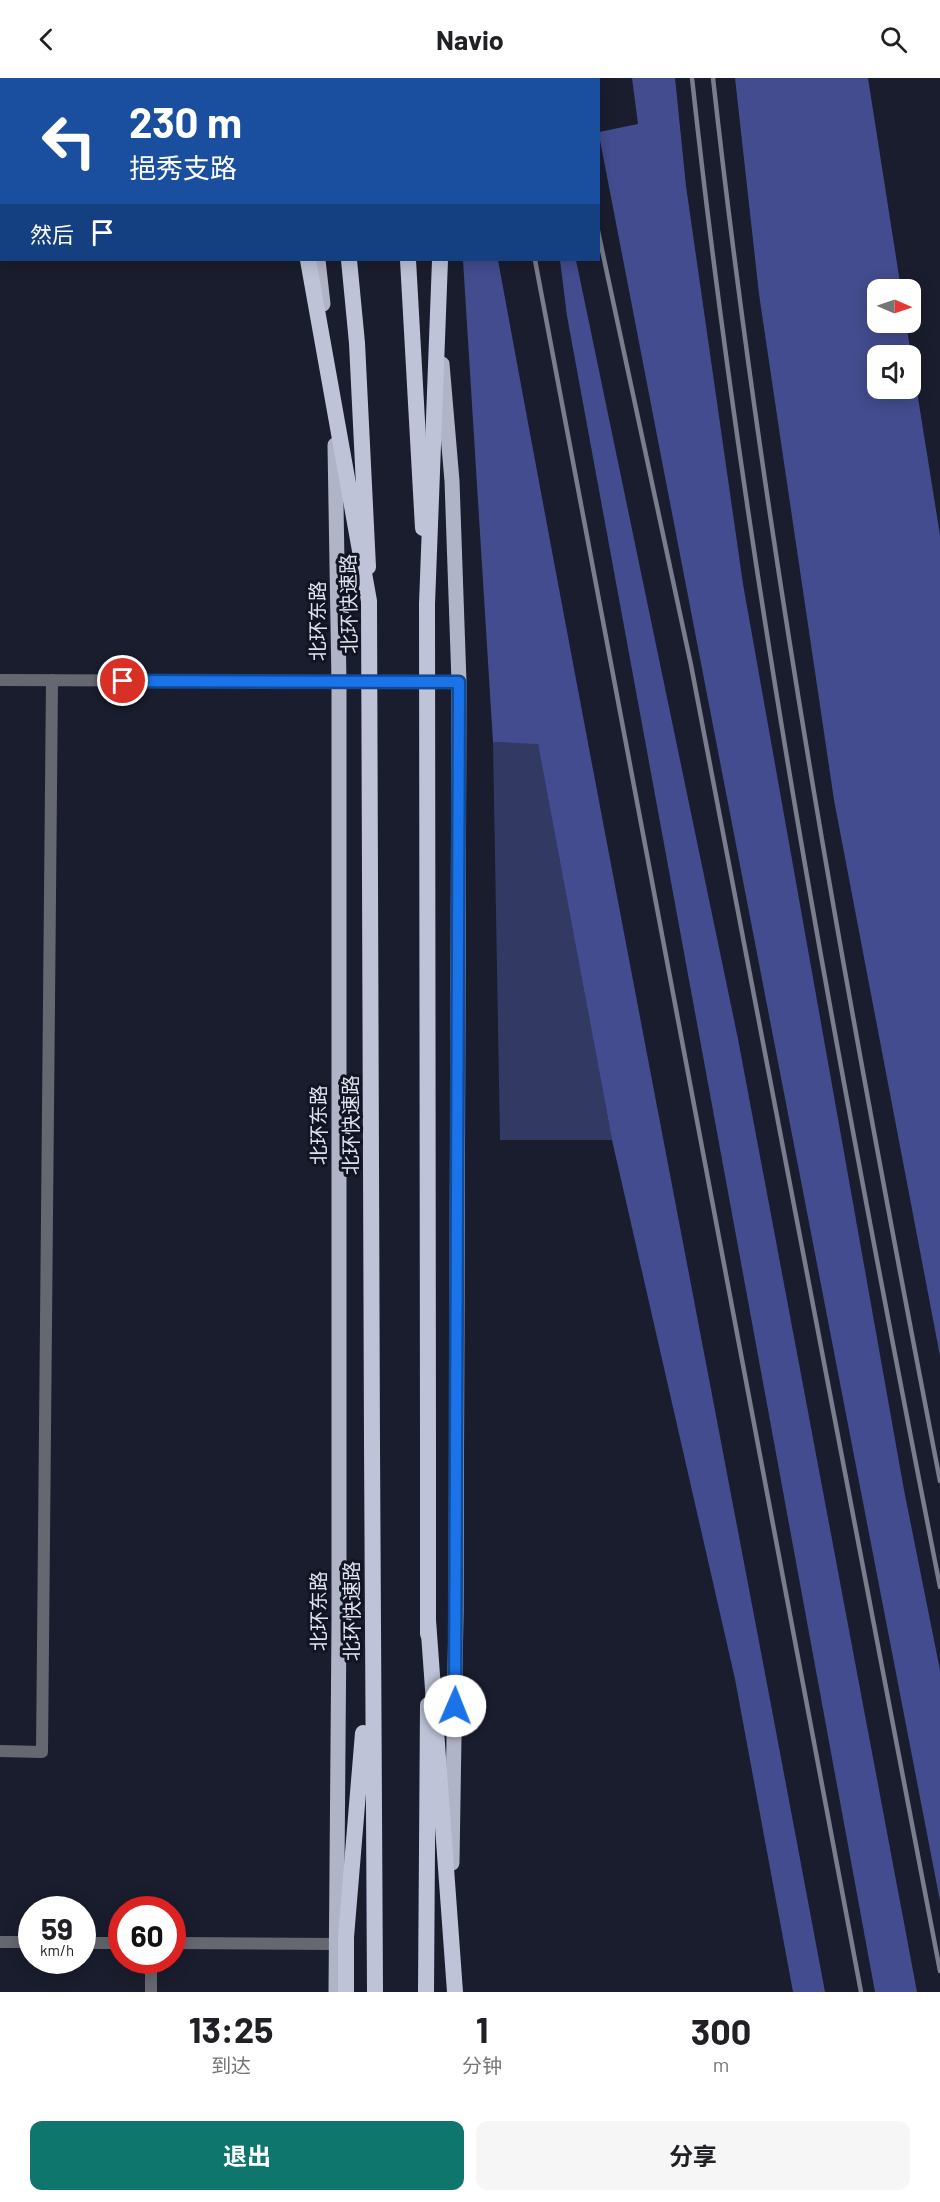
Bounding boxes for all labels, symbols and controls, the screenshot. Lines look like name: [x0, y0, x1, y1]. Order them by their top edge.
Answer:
icon: back: [30, 23, 63, 56]
text: Navio: [436, 23, 504, 55]
icon: search: [877, 23, 910, 56]
text: 230 m: [129, 96, 242, 146]
icon: left: [30, 102, 108, 180]
text: 挹秀支路: [129, 151, 237, 183]
icon: arrive: [86, 216, 119, 249]
text: 然后: [30, 221, 74, 247]
north arrow: [867, 279, 921, 333]
map controls: [867, 279, 921, 399]
button: sound: [867, 345, 921, 399]
street label: 北环快速路: [335, 554, 361, 654]
street label: 北环东路: [305, 581, 329, 661]
pin: [97, 655, 148, 706]
icon: arrive: [106, 664, 139, 697]
street label: 北环快速路: [338, 1075, 362, 1175]
street label: 北环东路: [306, 1085, 330, 1165]
street label: 北环快速路: [339, 1561, 363, 1661]
street label: 北环东路: [306, 1571, 330, 1651]
position arrow: [423, 1674, 487, 1738]
speed limit sign: 60: [108, 1896, 186, 1974]
text: 59: [41, 1910, 73, 1946]
text: km/h: [40, 1941, 74, 1959]
text: 13:25: [189, 2007, 274, 2050]
text: 1: [476, 2007, 489, 2050]
text: 300: [691, 2009, 751, 2052]
text: m: [713, 2052, 729, 2076]
text: 到达: [211, 2053, 251, 2077]
text: 分钟: [462, 2053, 502, 2077]
button: 退出: [30, 2121, 464, 2190]
button: 分享: [476, 2121, 910, 2190]

